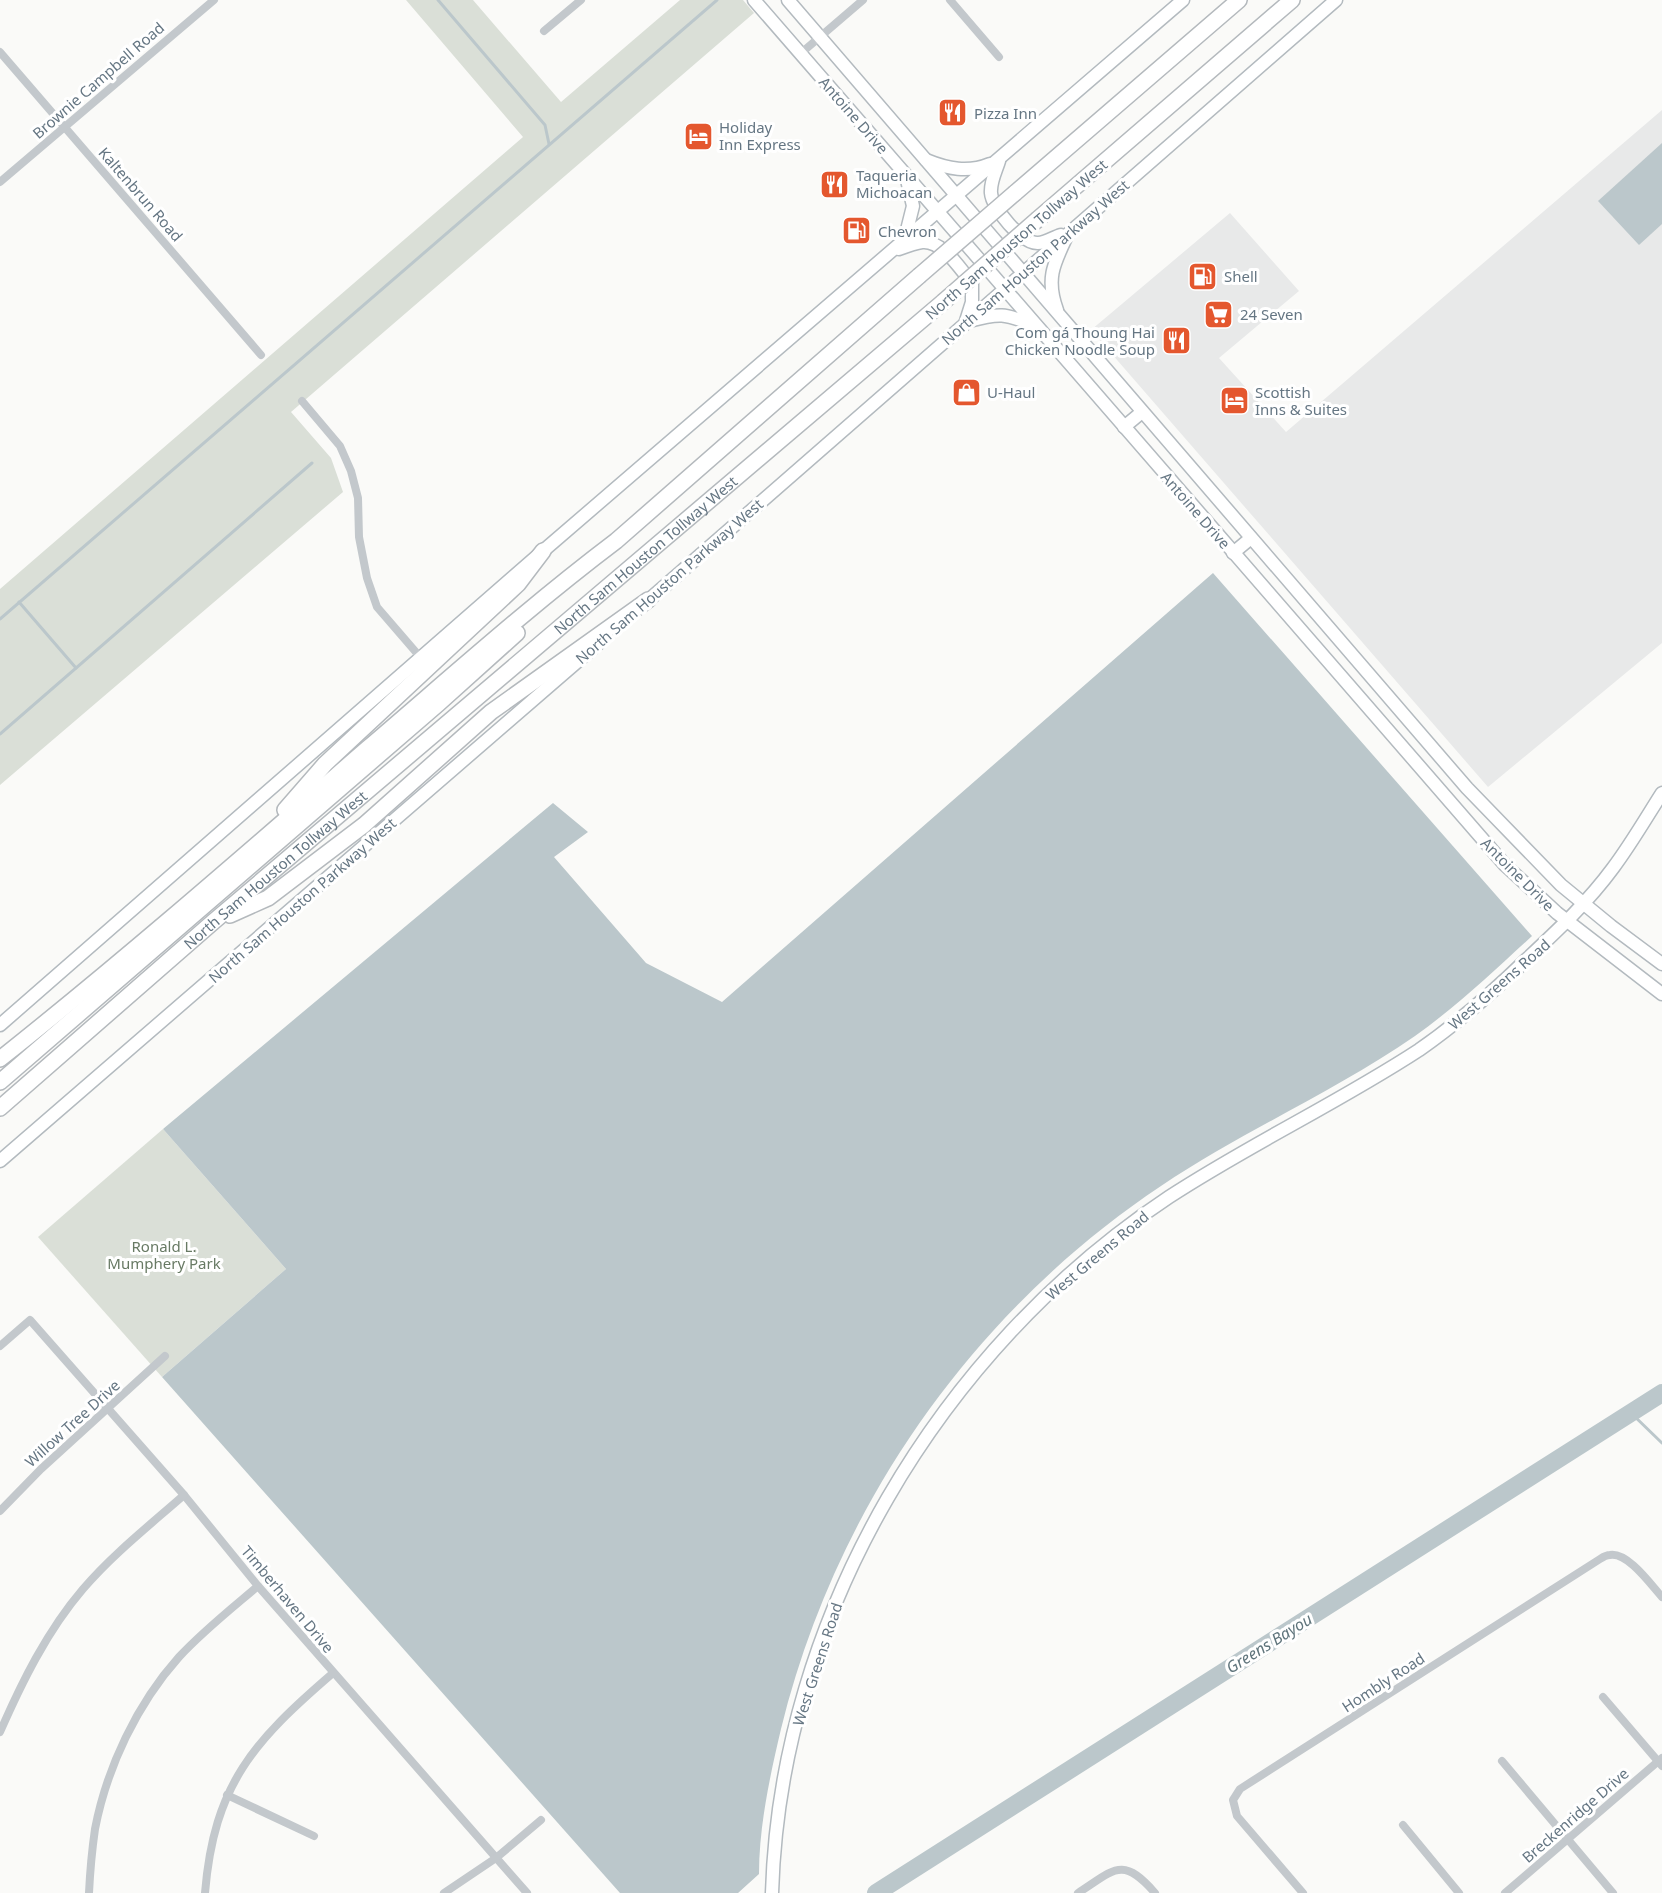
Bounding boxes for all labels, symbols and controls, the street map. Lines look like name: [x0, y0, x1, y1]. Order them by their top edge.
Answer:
street label: Brownie Campbell Road: [28, 17, 168, 143]
street label: Antoine Drive: [815, 72, 893, 158]
restaurant icon: Pizza Inn: [937, 97, 969, 129]
place label: Pizza Inn: [974, 103, 1037, 123]
place label: Holiday Inn Express: [719, 117, 801, 154]
hotel icon: Holiday Inn Express: [682, 120, 714, 152]
street label: Kaltenbrun Road: [95, 143, 187, 245]
street label: North Sam Houston Tollway West: [921, 154, 1112, 324]
place label: Taqueria Michoacan: [856, 165, 932, 202]
restaurant icon: Taqueria Michoacan: [819, 168, 851, 200]
street label: North Sam Houston Parkway West: [937, 175, 1133, 349]
fuel station icon: Chevron: [841, 215, 873, 247]
place label: Chevron: [878, 221, 937, 241]
fuel station icon: Shell: [1187, 260, 1219, 292]
place label: Shell: [1224, 266, 1258, 286]
supermarket icon: 24 Seven: [1203, 298, 1235, 330]
place label: 24 Seven: [1240, 304, 1303, 324]
place label: Com gá Thoung Hai Chicken Noodle Soup: [1005, 322, 1155, 359]
restaurant icon: Com gá Thoung Hai Chicken Noodle Soup: [1160, 325, 1192, 357]
shop icon: U-Haul: [950, 376, 982, 408]
place label: U-Haul: [987, 382, 1035, 402]
place label: Scottish Inns & Suites: [1255, 382, 1347, 419]
hotel icon: Scottish Inns & Suites: [1218, 385, 1250, 417]
street label: Antoine Drive: [1157, 467, 1235, 553]
street label: North Sam Houston Tollway West: [549, 471, 742, 638]
street label: North Sam Houston Parkway West: [571, 494, 767, 668]
street label: North Sam Houston Tollway West: [179, 785, 371, 953]
street label: North Sam Houston Parkway West: [204, 813, 400, 987]
street label: Antoine Drive: [1477, 833, 1559, 915]
street label: West Greens Road: [1444, 934, 1554, 1034]
street label: West Greens Road: [1041, 1206, 1153, 1304]
park label: Ronald L. Mumphery Park: [107, 1236, 221, 1273]
street label: Willow Tree Drive: [20, 1375, 124, 1471]
street label: Timberhaven Drive: [237, 1541, 339, 1657]
street label: West Greens Road: [788, 1600, 846, 1728]
water label: Greens Bayou: [1222, 1608, 1316, 1678]
street label: Hombly Road: [1338, 1648, 1428, 1716]
street label: Breckenridge Drive: [1517, 1763, 1633, 1867]

